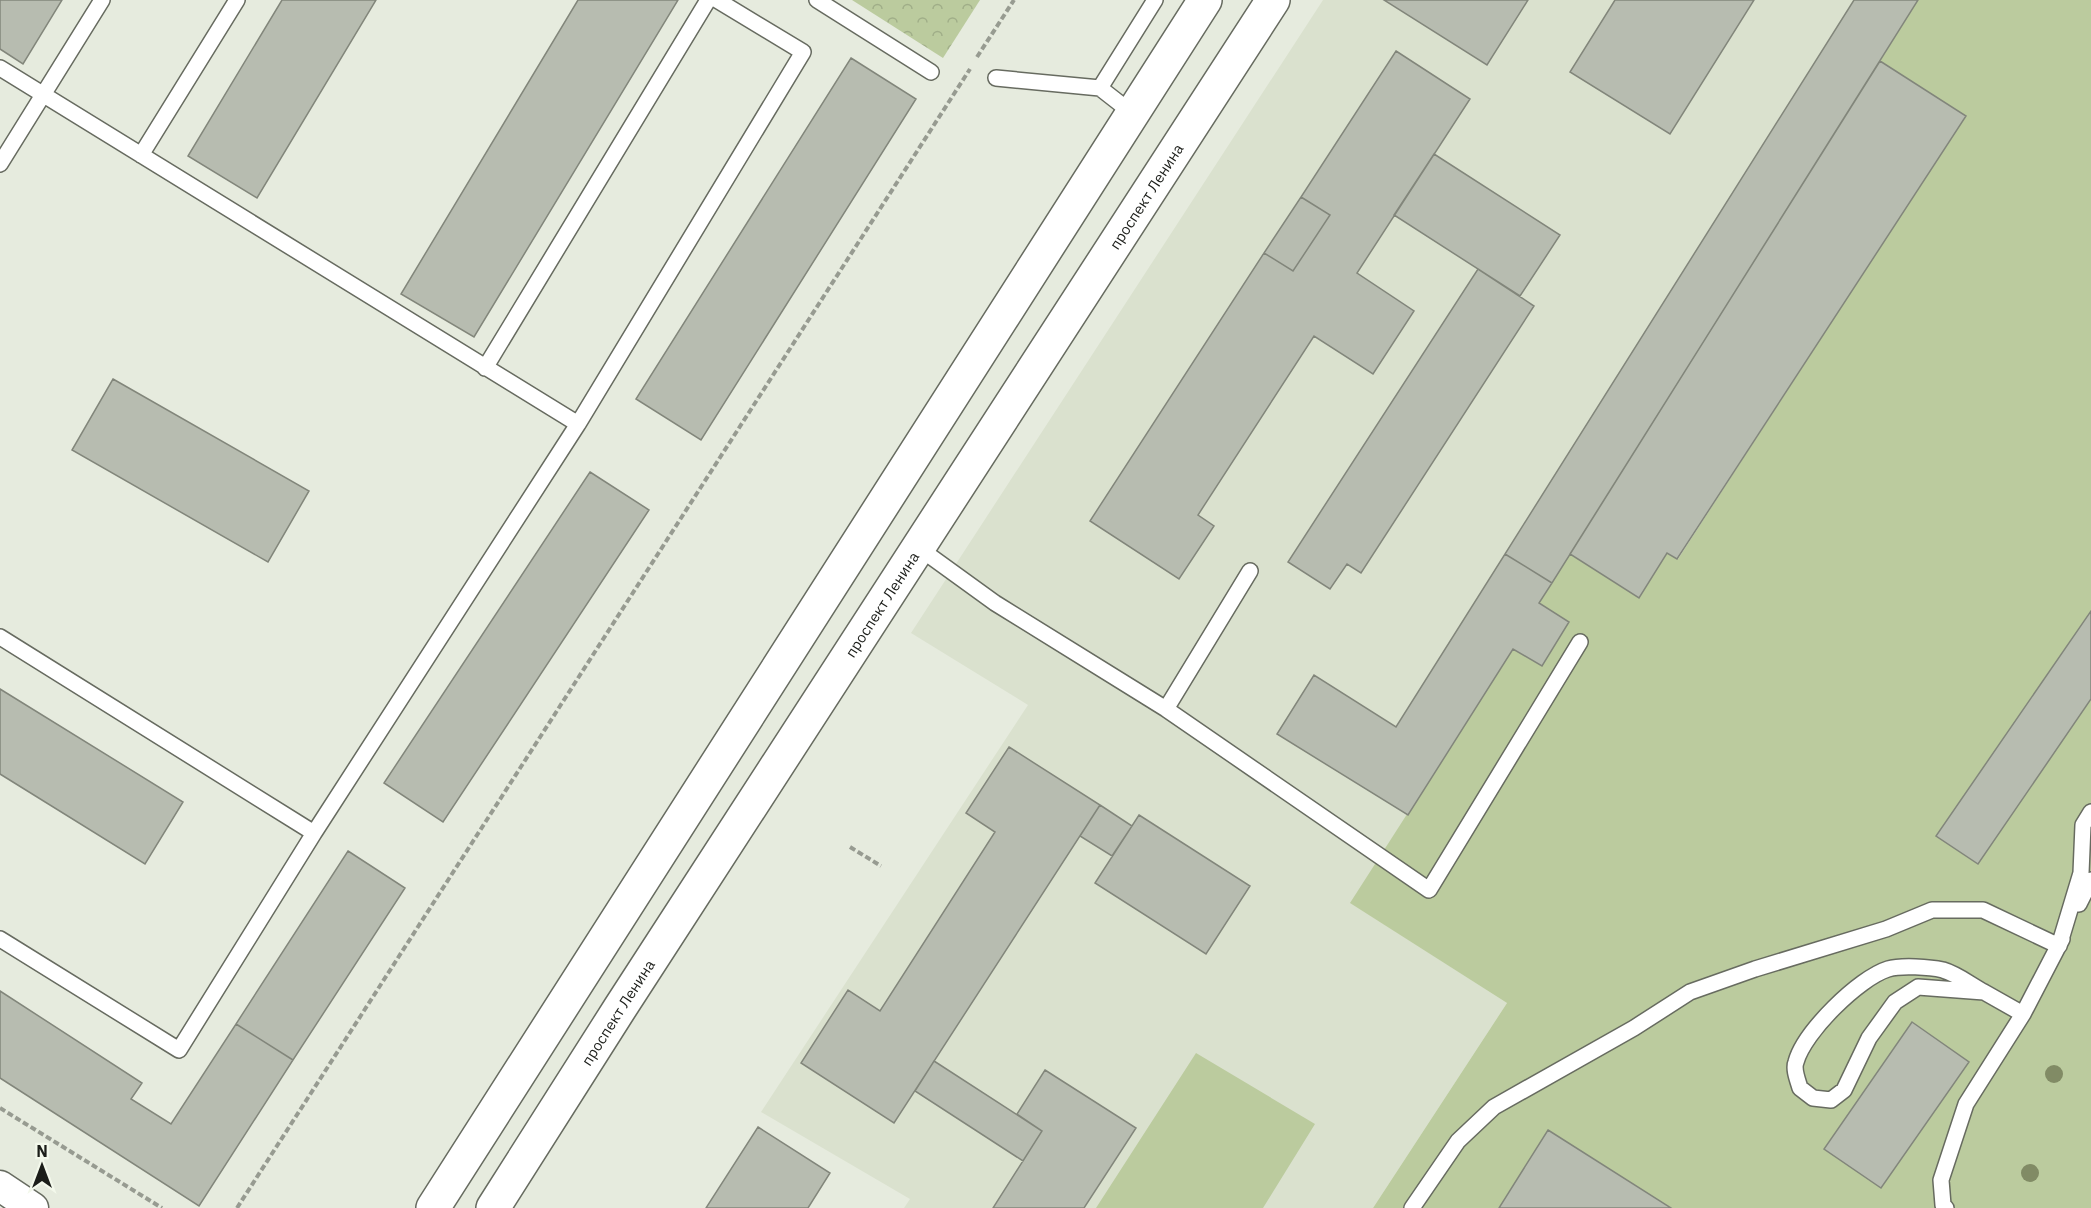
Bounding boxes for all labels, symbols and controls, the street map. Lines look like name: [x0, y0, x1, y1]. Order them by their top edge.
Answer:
street label: проспект Ленина: [1105, 140, 1187, 253]
street label: проспект Ленина: [840, 548, 923, 661]
street label: проспект Ленина: [577, 956, 658, 1069]
north arrow: [12, 1136, 72, 1196]
text: N: [36, 1141, 48, 1161]

